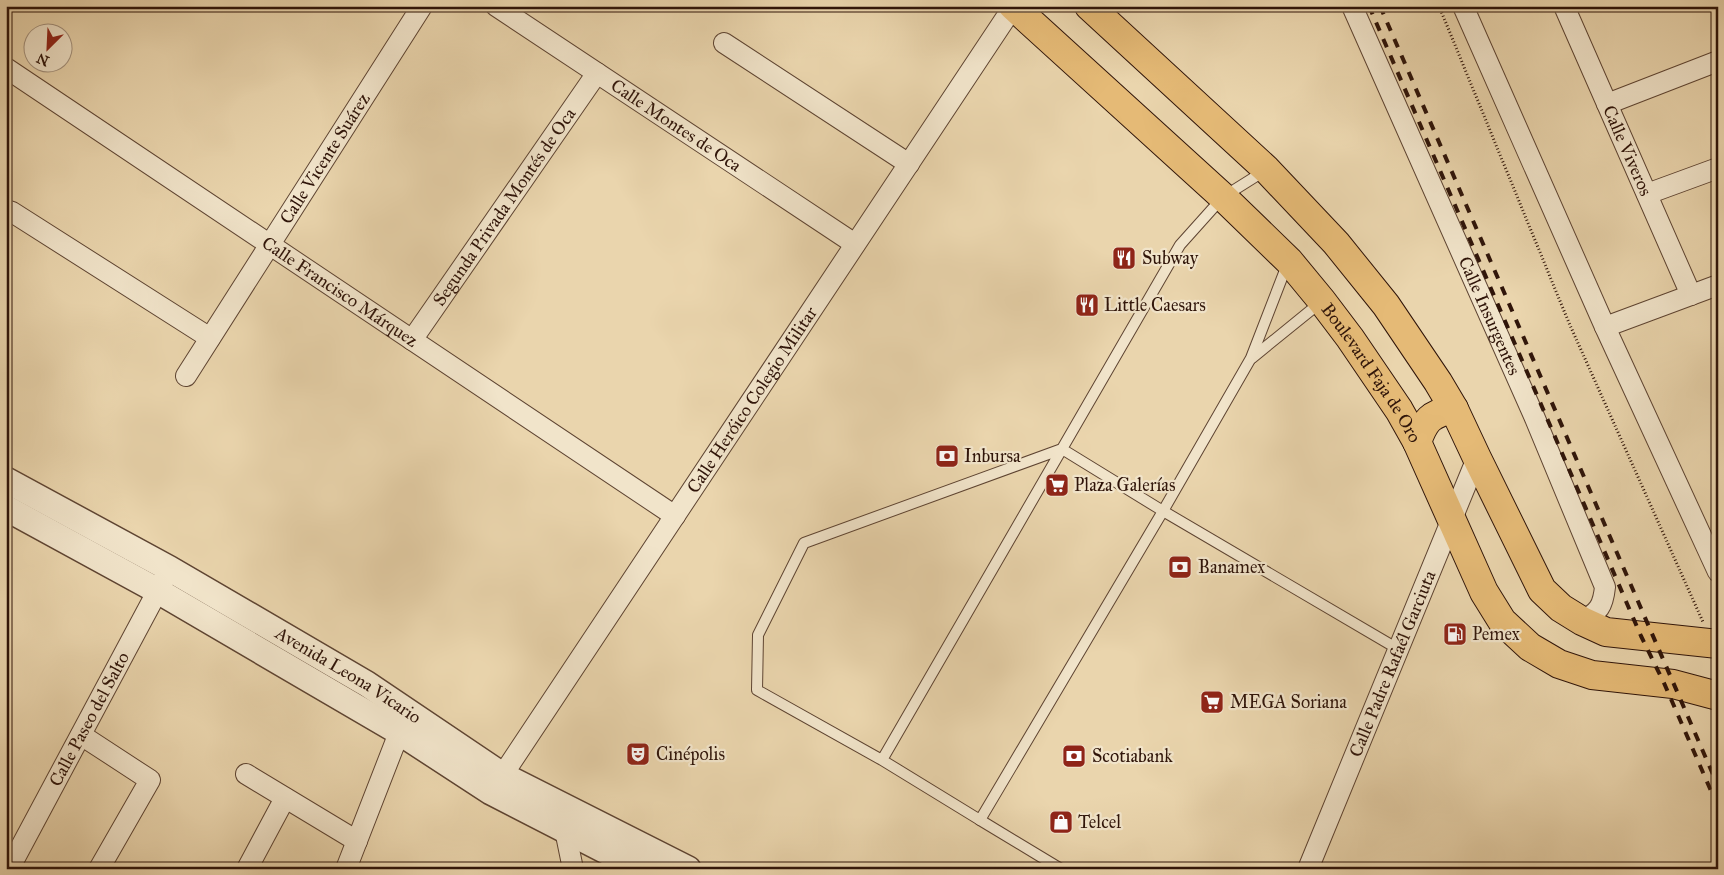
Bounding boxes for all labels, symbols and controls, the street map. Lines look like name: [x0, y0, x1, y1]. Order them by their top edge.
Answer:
north arrow: [22, 22, 72, 72]
text: N: [34, 49, 52, 70]
street label: Calle Montes de Oca: [607, 74, 746, 177]
street label: Calle Vicente Suárez: [275, 89, 375, 228]
street label: Calle Viveros: [1598, 102, 1657, 199]
street label: Segunda Privada Montés de Oca: [428, 103, 581, 310]
street label: Calle Francisco Márquez: [258, 232, 422, 352]
restaurant icon: Subway: [1111, 245, 1137, 271]
place label: Subway: [1142, 247, 1199, 269]
street label: Calle Insurgentes: [1454, 253, 1525, 379]
restaurant icon: Little Caesars: [1074, 292, 1100, 318]
place label: Little Caesars: [1104, 294, 1206, 316]
street label: Boulevard Faja de Oro: [1317, 299, 1426, 446]
street label: Calle Heróico Colegio Militar: [682, 302, 822, 497]
bank icon: Inbursa: [934, 443, 960, 469]
place label: Inbursa: [964, 445, 1021, 467]
supermarket icon: Plaza Galerías: [1044, 472, 1070, 498]
place label: Plaza Galerías: [1074, 474, 1176, 496]
bank icon: Banamex: [1167, 554, 1193, 580]
place label: Banamex: [1198, 556, 1265, 578]
street label: Calle Padre Rafaél Garciuta: [1344, 567, 1441, 760]
street label: Avenida Leona Vicario: [270, 621, 425, 728]
fuel station icon: Pemex: [1442, 621, 1468, 647]
place label: Pemex: [1472, 623, 1520, 645]
street label: Calle Paseo del Salto: [44, 648, 134, 790]
supermarket icon: MEGA Soriana: [1199, 689, 1225, 715]
place label: MEGA Soriana: [1230, 691, 1347, 713]
theatre icon: Cinépolis: [625, 741, 651, 767]
place label: Cinépolis: [656, 743, 725, 765]
bank icon: Scotiabank: [1061, 743, 1087, 769]
place label: Scotiabank: [1092, 745, 1173, 767]
shop icon: Telcel: [1048, 809, 1074, 835]
place label: Telcel: [1078, 811, 1121, 833]

